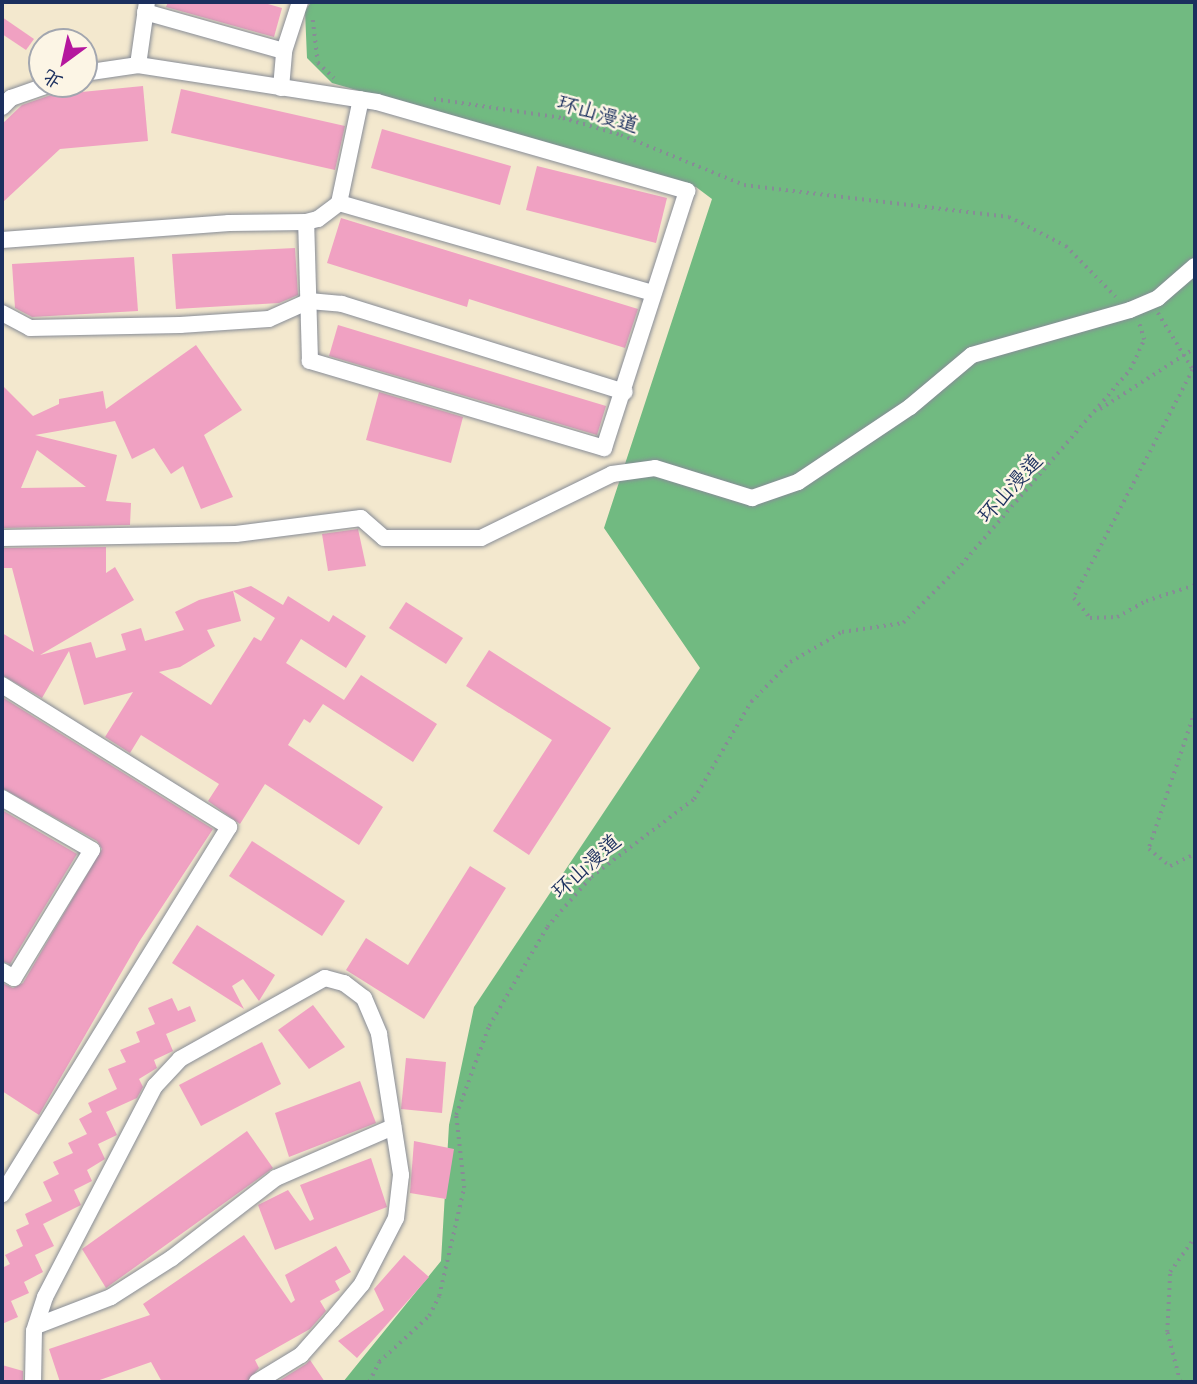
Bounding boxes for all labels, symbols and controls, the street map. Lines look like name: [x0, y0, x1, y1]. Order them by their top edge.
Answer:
north arrow: [28, 28, 98, 98]
text: 北: [39, 65, 67, 93]
street label: 环山漫道: [554, 90, 642, 138]
street label: 环山漫道: [973, 448, 1047, 528]
street label: 环山漫道: [546, 829, 626, 903]

